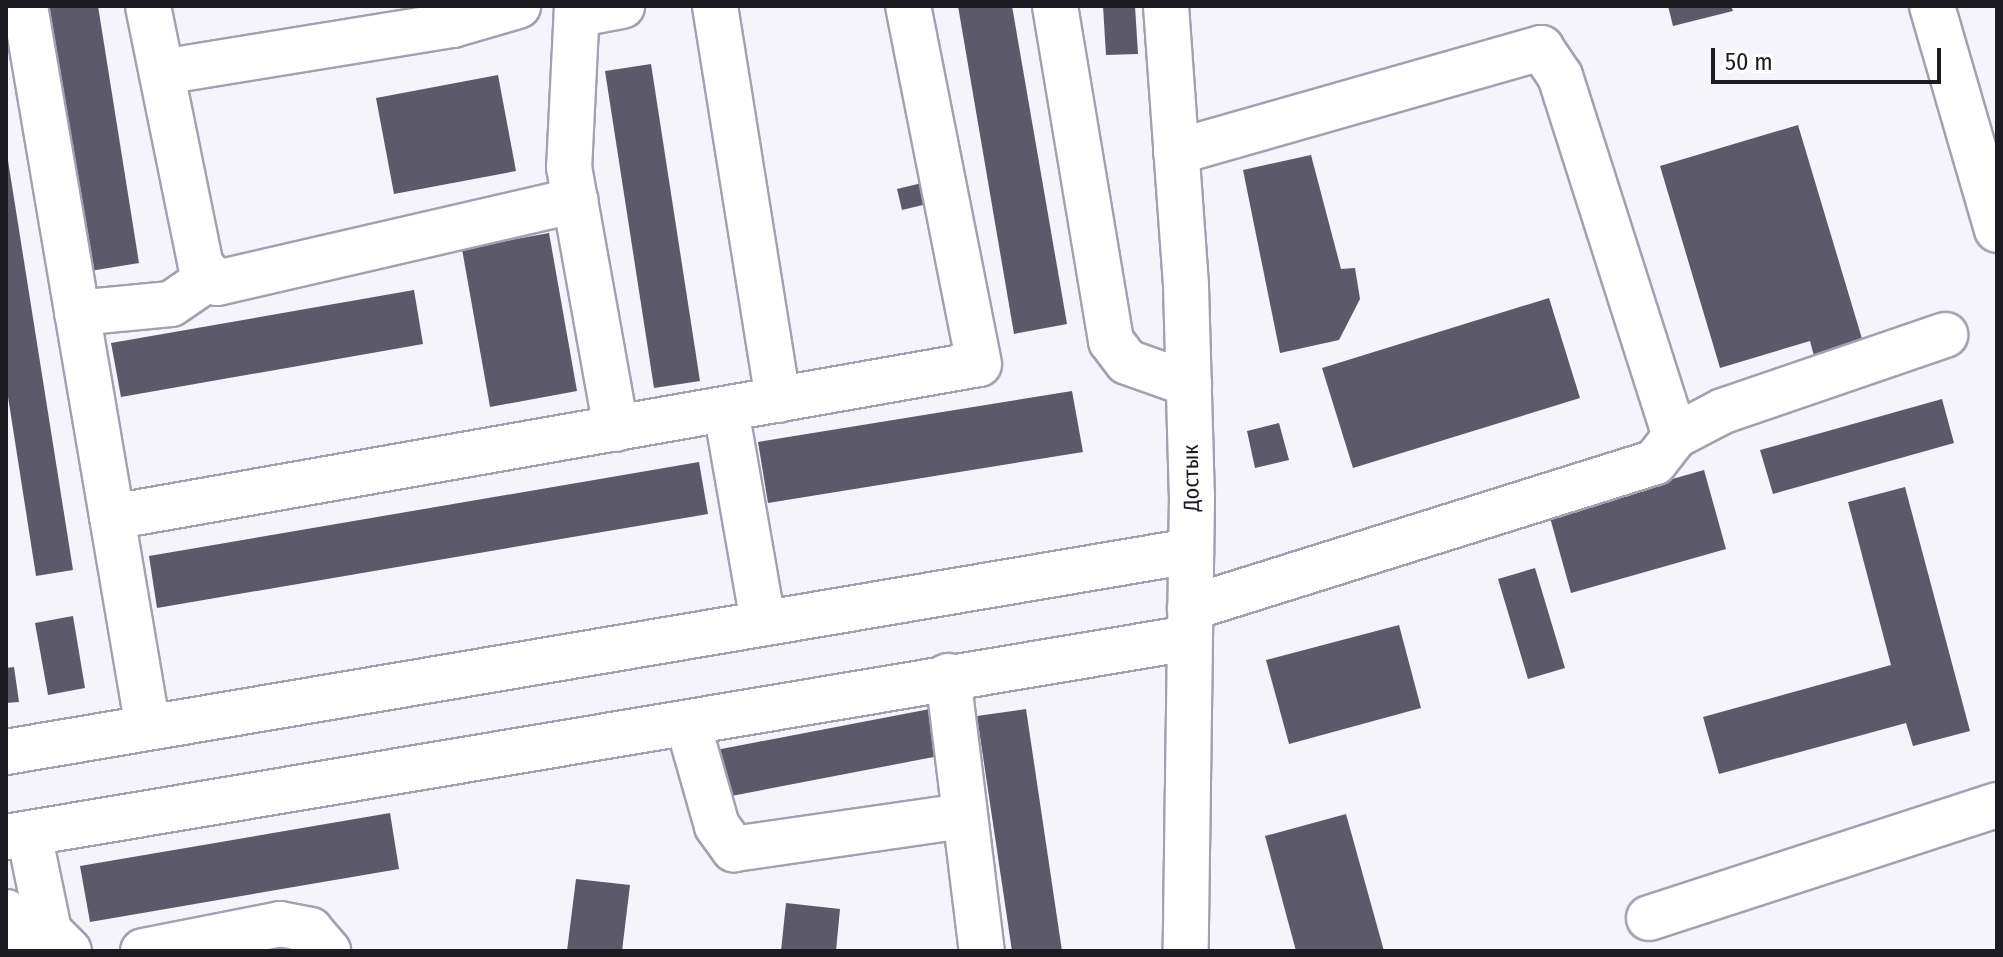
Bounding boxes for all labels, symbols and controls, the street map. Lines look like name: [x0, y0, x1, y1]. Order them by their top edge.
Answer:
scale bar: [1715, 32, 1945, 82]
text: 50 m: [1725, 48, 1773, 76]
street label: Достык: [1177, 444, 1205, 512]

